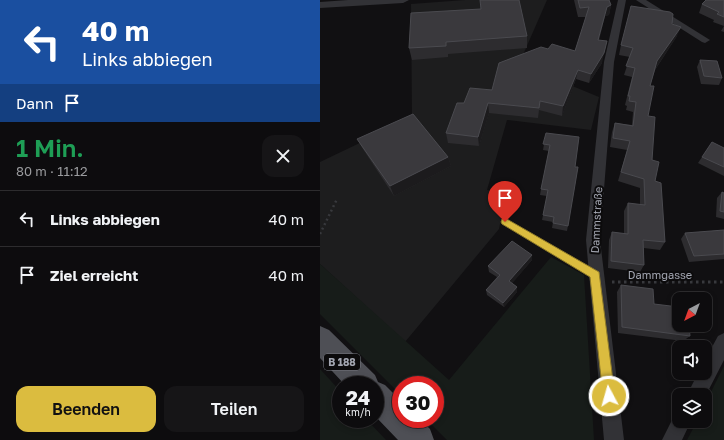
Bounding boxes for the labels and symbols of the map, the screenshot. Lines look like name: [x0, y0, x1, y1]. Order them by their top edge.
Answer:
pin: [488, 181, 522, 222]
street label: Dammstraße: [588, 186, 604, 254]
street label: Dammgasse: [628, 268, 692, 281]
north arrow: [672, 292, 712, 332]
road number: B 188: [324, 354, 360, 370]
position arrow: [588, 375, 630, 417]
speed limit sign: 30: [392, 376, 444, 428]

